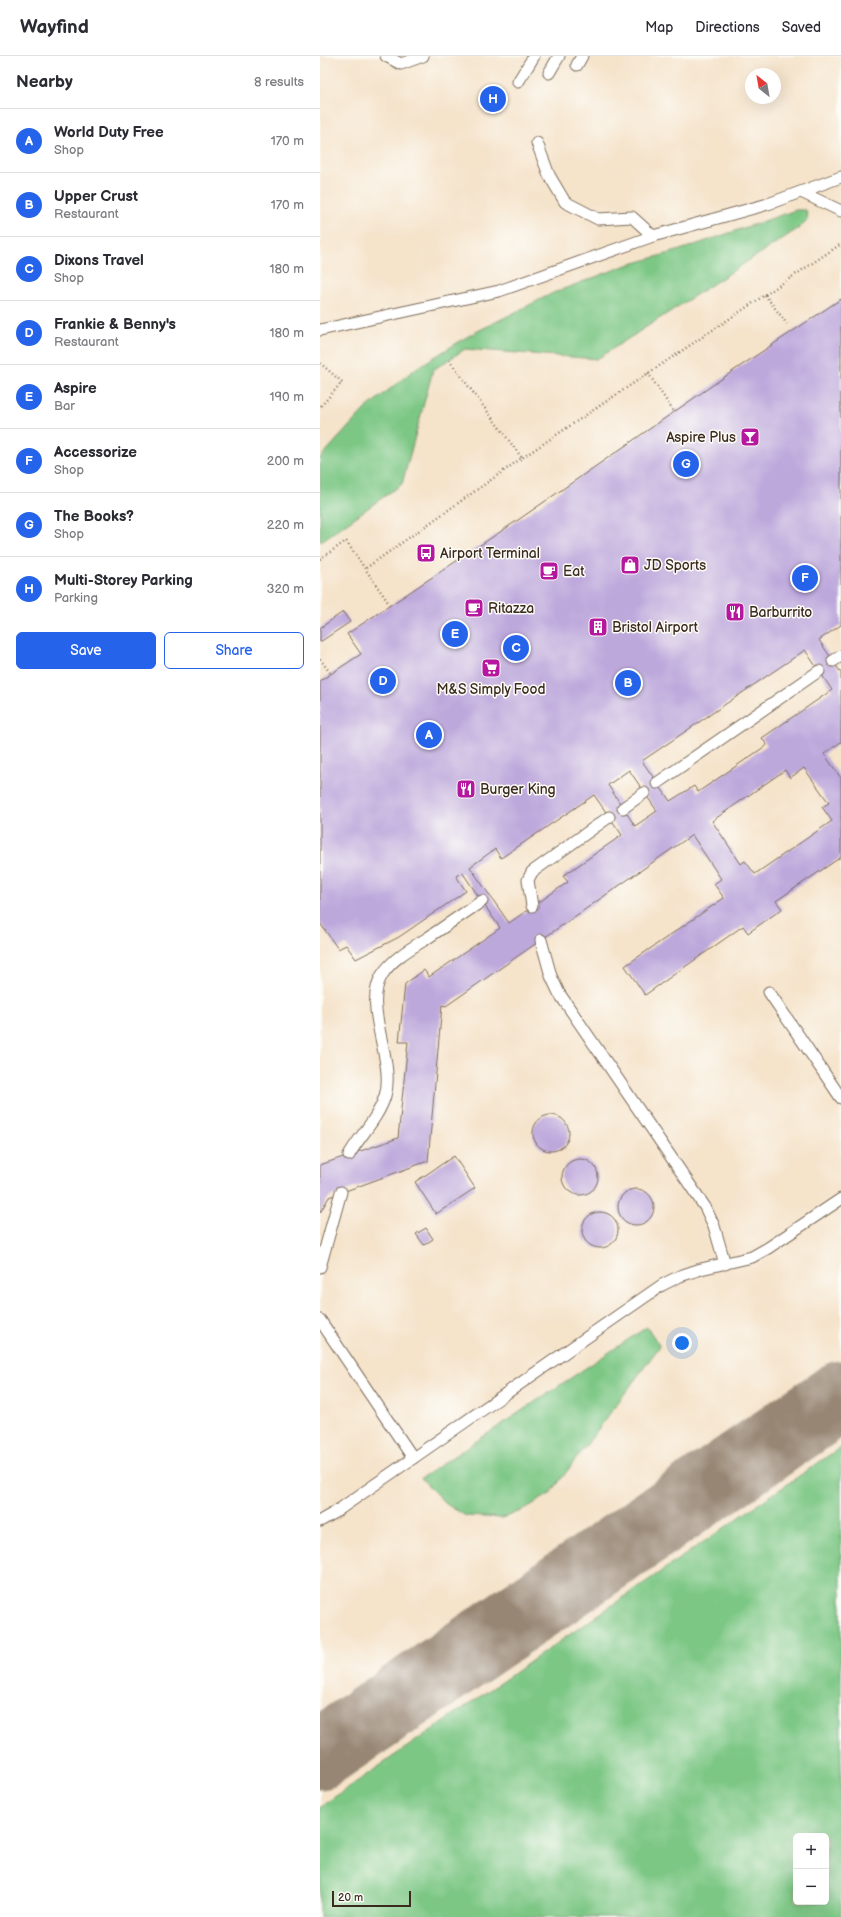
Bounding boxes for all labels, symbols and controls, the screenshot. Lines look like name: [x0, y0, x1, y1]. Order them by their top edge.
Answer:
text: Wayfind: [20, 16, 89, 39]
text: Map: [645, 19, 673, 36]
text: Directions: [695, 19, 760, 36]
text: Saved: [782, 19, 821, 36]
north arrow: [745, 68, 781, 104]
text: Nearby: [16, 72, 73, 92]
text: 8 results: [254, 74, 304, 90]
pin: H: [480, 84, 506, 114]
text: World Duty Free: [54, 123, 164, 142]
text: A: [25, 133, 33, 149]
text: 170 m: [271, 133, 304, 149]
text: Shop: [54, 142, 84, 158]
text: Upper Crust: [54, 187, 138, 206]
text: B: [24, 197, 34, 213]
text: 170 m: [271, 197, 304, 213]
text: Restaurant: [54, 206, 119, 222]
text: Dixons Travel: [54, 251, 144, 270]
text: C: [24, 261, 34, 277]
text: 180 m: [269, 261, 304, 277]
text: Shop: [54, 270, 84, 286]
text: Frankie & Benny's: [54, 315, 176, 334]
text: D: [24, 325, 34, 341]
text: 180 m: [269, 325, 304, 341]
text: Restaurant: [54, 334, 119, 350]
text: Aspire: [54, 379, 97, 398]
text: E: [25, 389, 33, 405]
text: 190 m: [270, 389, 304, 405]
text: Bar: [54, 398, 75, 414]
bar icon: Aspire Plus: [739, 426, 761, 448]
place label: Aspire Plus: [666, 429, 736, 446]
text: Accessorize: [54, 443, 137, 462]
pin: G: [673, 449, 699, 479]
text: F: [25, 453, 33, 469]
text: 200 m: [267, 453, 304, 469]
text: Shop: [54, 462, 84, 478]
text: The Books?: [54, 507, 134, 526]
text: G: [24, 517, 34, 533]
text: 220 m: [267, 517, 304, 533]
text: Shop: [54, 526, 84, 542]
bus stop icon: Airport Terminal: [415, 542, 437, 564]
place label: Airport Terminal: [440, 545, 540, 562]
shop icon: JD Sports: [619, 554, 641, 576]
place label: JD Sports: [644, 557, 706, 574]
cafe icon: Eat: [538, 560, 560, 582]
place label: Eat: [563, 563, 585, 580]
pin: F: [792, 563, 818, 593]
text: Multi-Storey Parking: [54, 571, 193, 590]
text: H: [24, 581, 34, 597]
text: 320 m: [266, 581, 304, 597]
text: Parking: [54, 590, 98, 606]
cafe icon: Ritazza: [463, 597, 485, 619]
place label: Ritazza: [488, 600, 534, 617]
restaurant icon: Barburrito: [724, 601, 746, 623]
place label: Barburrito: [749, 604, 812, 621]
building icon: Bristol Airport: [587, 616, 609, 638]
pin: E: [442, 619, 468, 649]
place label: Bristol Airport: [612, 619, 699, 636]
button: Save: [16, 632, 156, 669]
button: Share: [164, 632, 304, 669]
pin: C: [503, 633, 529, 663]
supermarket icon: M&S Simply Food: [480, 657, 502, 679]
pin: D: [370, 666, 396, 696]
pin: B: [615, 668, 641, 698]
place label: M&S Simply Food: [437, 681, 545, 698]
pin: A: [416, 720, 442, 750]
restaurant icon: Burger King: [455, 778, 477, 800]
place label: Burger King: [480, 781, 556, 798]
your location: [672, 1333, 692, 1353]
map controls: [793, 1833, 829, 1905]
button: +: [793, 1833, 829, 1869]
button: −: [793, 1869, 829, 1905]
scale bar: [332, 1889, 411, 1908]
text: 20 m: [338, 1891, 363, 1904]

